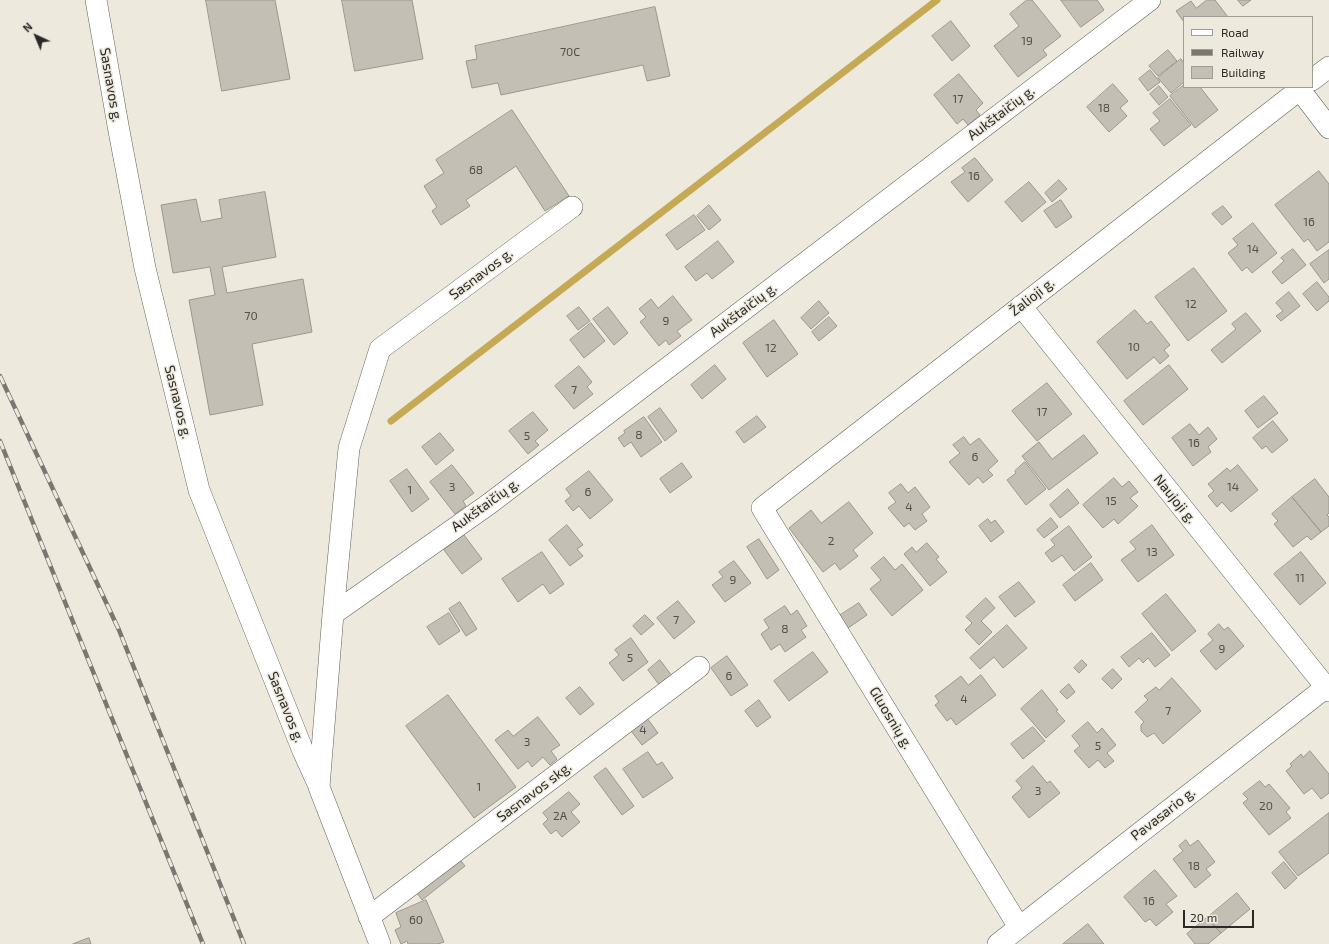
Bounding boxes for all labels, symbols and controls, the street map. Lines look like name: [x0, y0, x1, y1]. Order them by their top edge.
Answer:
north arrow: [16, 16, 56, 56]
legend: [1183, 16, 1313, 88]
text: N: [20, 20, 35, 34]
text: Road: [1221, 25, 1249, 39]
house number: 19: [1021, 34, 1033, 48]
house number: 70C: [560, 45, 580, 59]
text: Railway: [1221, 45, 1264, 59]
street label: Sasnavos g.: [96, 47, 126, 123]
text: Building: [1221, 65, 1265, 79]
street label: Aukštaičių g.: [964, 82, 1038, 144]
house number: 17: [953, 92, 963, 106]
house number: 18: [1098, 101, 1110, 115]
house number: 68: [469, 163, 483, 177]
house number: 16: [968, 169, 980, 183]
house number: 16: [1303, 215, 1315, 229]
house number: 14: [1247, 242, 1259, 256]
street label: Sasnavos g.: [446, 245, 516, 303]
street label: Žalioji g.: [1006, 274, 1058, 320]
street label: Aukštaičių g.: [706, 279, 780, 341]
house number: 12: [1185, 297, 1197, 311]
house number: 70: [244, 309, 258, 323]
house number: 9: [663, 314, 669, 328]
house number: 10: [1128, 340, 1140, 354]
house number: 12: [765, 341, 777, 355]
street label: Sasnavos g.: [161, 364, 195, 440]
house number: 7: [571, 383, 577, 397]
house number: 17: [1037, 405, 1047, 419]
house number: 8: [635, 428, 643, 442]
house number: 5: [524, 429, 530, 443]
house number: 16: [1188, 436, 1200, 450]
house number: 6: [972, 450, 978, 464]
street label: Naujoji g.: [1150, 471, 1200, 527]
street label: Aukštaičių g.: [448, 475, 522, 535]
house number: 3: [449, 480, 455, 494]
house number: 14: [1227, 480, 1239, 494]
house number: 1: [408, 483, 412, 497]
house number: 6: [585, 485, 591, 499]
house number: 15: [1105, 494, 1117, 508]
house number: 4: [905, 500, 913, 514]
house number: 2: [828, 534, 834, 548]
house number: 13: [1146, 545, 1158, 559]
house number: 11: [1295, 571, 1305, 585]
house number: 9: [730, 573, 736, 587]
house number: 7: [673, 613, 679, 627]
house number: 8: [781, 622, 789, 636]
house number: 9: [1219, 642, 1225, 656]
house number: 5: [627, 651, 633, 665]
street label: Sasnavos g.: [264, 669, 308, 745]
house number: 6: [726, 669, 732, 683]
street label: Gluosnių g.: [866, 684, 916, 752]
house number: 4: [960, 692, 968, 706]
house number: 7: [1165, 704, 1171, 718]
house number: 4: [639, 723, 647, 737]
house number: 3: [524, 735, 530, 749]
house number: 5: [1095, 739, 1101, 753]
street label: Sasnavos skg.: [493, 758, 575, 826]
house number: 1: [477, 780, 481, 794]
house number: 3: [1035, 784, 1041, 798]
street label: Pavasario g.: [1128, 784, 1198, 844]
house number: 20: [1259, 799, 1273, 813]
house number: 2A: [553, 809, 567, 823]
house number: 18: [1188, 859, 1200, 873]
house number: 16: [1143, 894, 1155, 908]
scale bar: [1185, 902, 1256, 928]
text: 20 m: [1190, 910, 1217, 924]
house number: 60: [409, 913, 423, 927]

